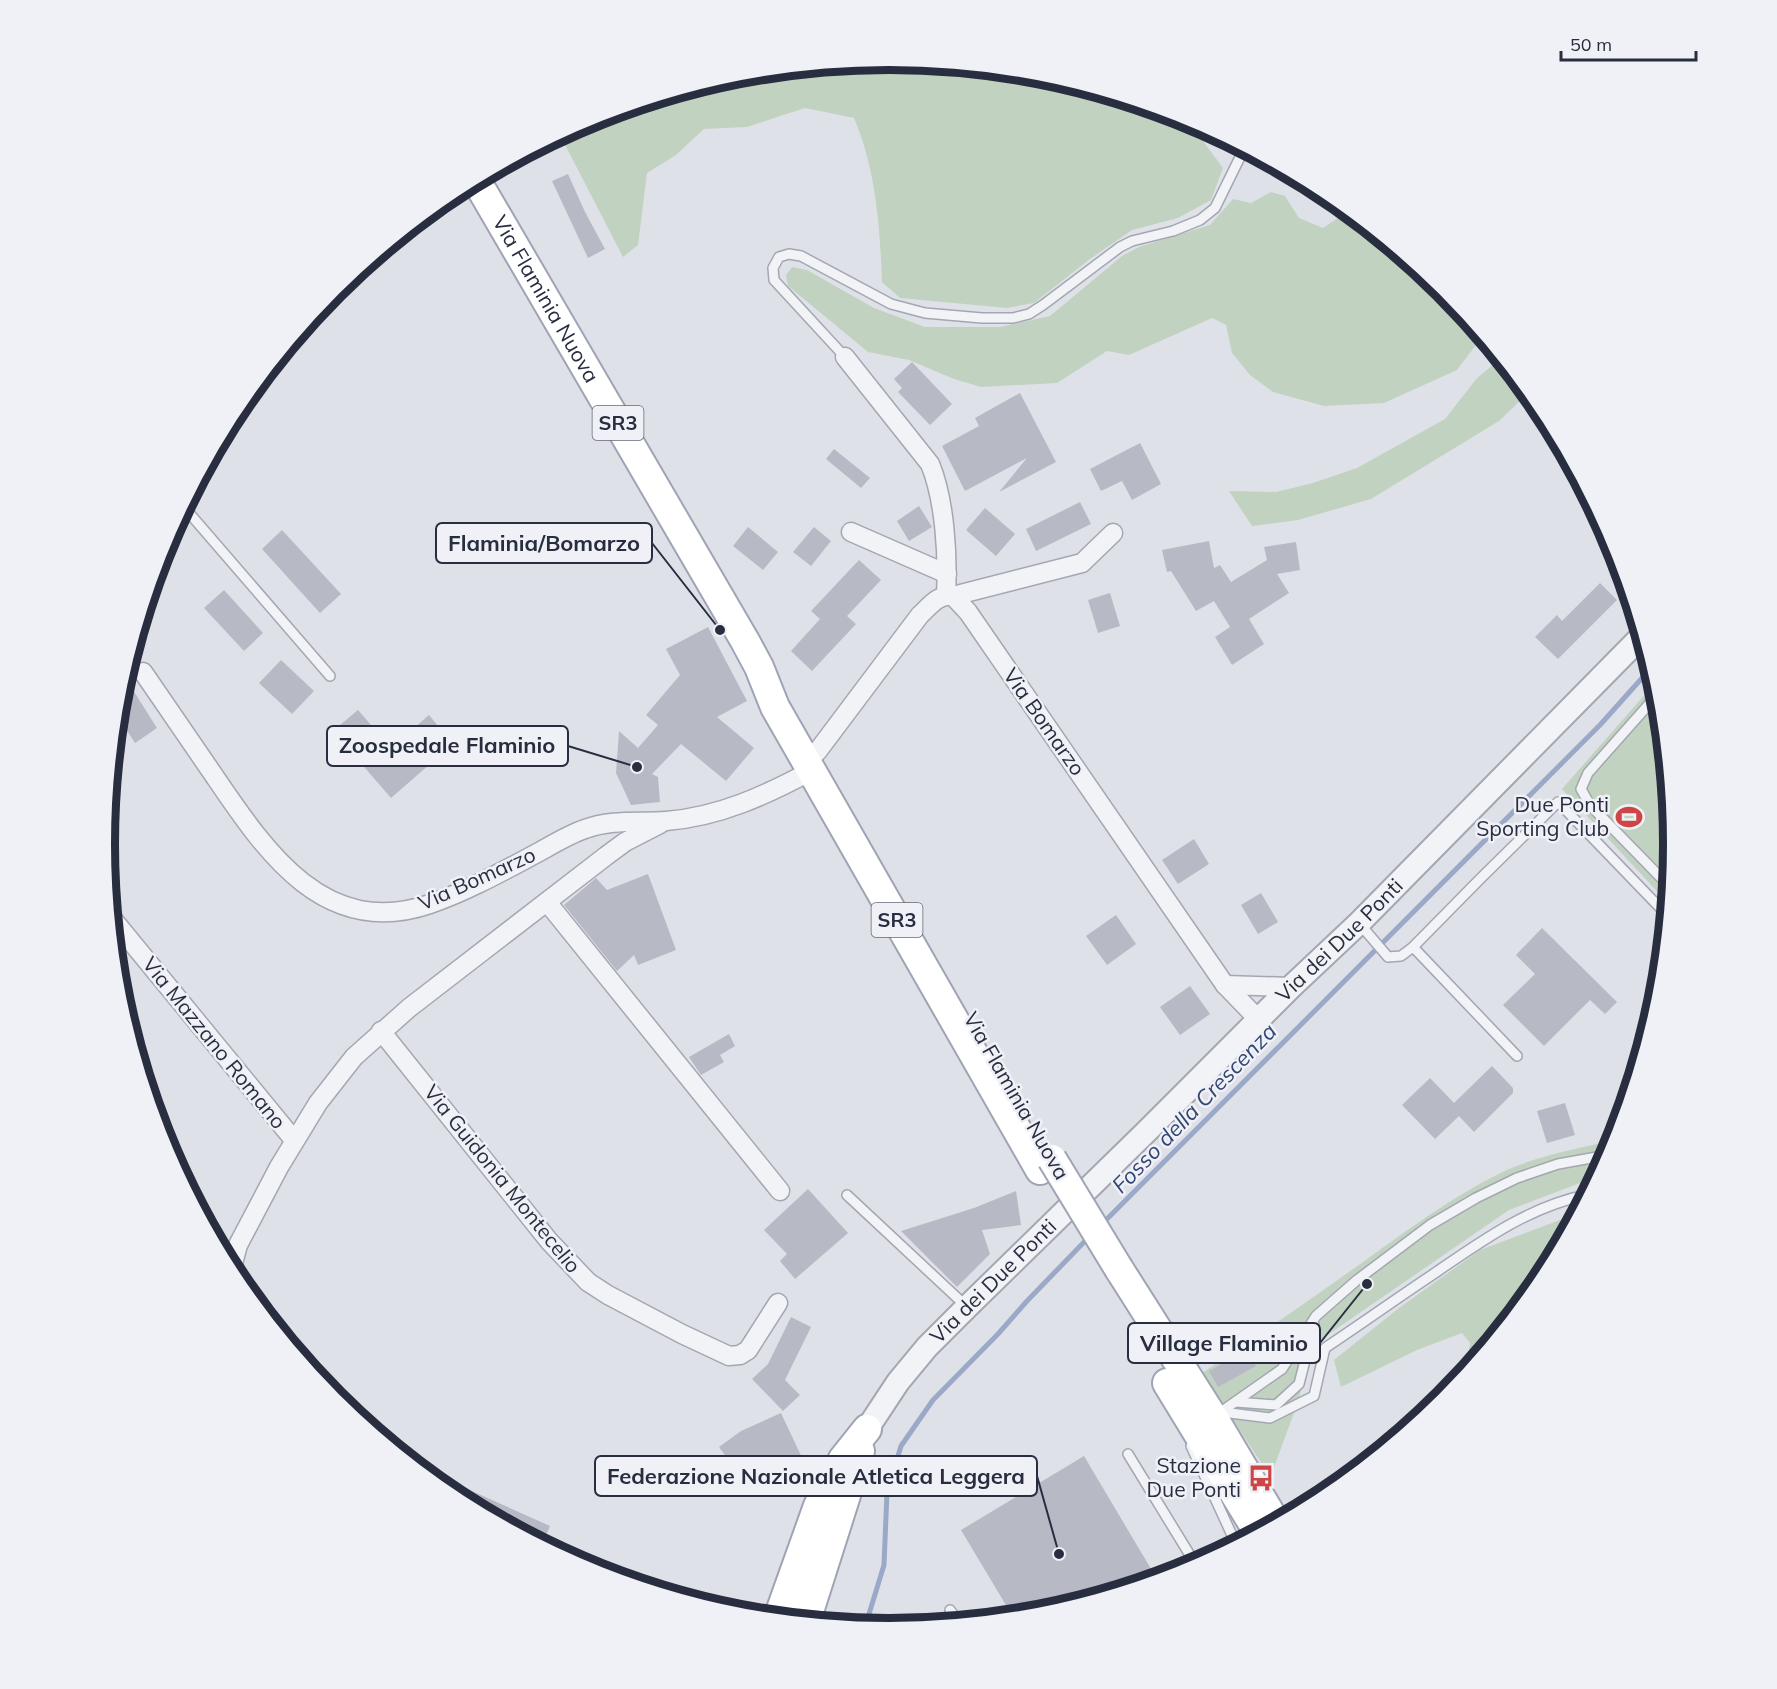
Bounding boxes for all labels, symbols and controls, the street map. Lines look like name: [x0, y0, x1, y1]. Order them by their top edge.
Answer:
scale bar: [1561, 24, 1696, 62]
text: 50 m: [1570, 33, 1612, 56]
street label: Via Flaminia Nuova: [487, 210, 605, 387]
road number: SR3: [592, 406, 644, 440]
callout: Flaminia/Bomarzo: [436, 523, 652, 563]
text: Flaminia/Bomarzo: [448, 529, 640, 557]
street label: Via Bomarzo: [998, 663, 1091, 780]
callout: Zoospedale Flaminio: [327, 726, 568, 766]
text: Zoospedale Flaminio: [339, 731, 555, 759]
place label: Due Ponti Sporting Club: [1476, 791, 1609, 841]
sports icon: Due Ponti Sporting Club: [1614, 802, 1644, 832]
street label: Via Bomarzo: [414, 841, 539, 915]
street label: Via dei Due Ponti: [1270, 872, 1408, 1007]
road number: SR3: [872, 903, 922, 937]
street label: Via Mazzano Romano: [137, 951, 292, 1134]
street label: Via Flaminia Nuova: [958, 1007, 1075, 1184]
water label: Fosso della Crescenza: [1106, 1017, 1282, 1199]
street label: Via Guidonia Montecelio: [419, 1079, 587, 1278]
street label: Via dei Due Ponti: [924, 1213, 1061, 1349]
callout: Village Flaminio: [1128, 1323, 1320, 1363]
text: Village Flaminio: [1139, 1329, 1308, 1357]
place label: Stazione Due Ponti: [1146, 1452, 1241, 1502]
callout: Federazione Nazionale Atletica Leggera: [595, 1456, 1037, 1496]
text: Federazione Nazionale Atletica Leggera: [607, 1462, 1025, 1490]
bus stop icon: Stazione Due Ponti: [1246, 1463, 1276, 1493]

